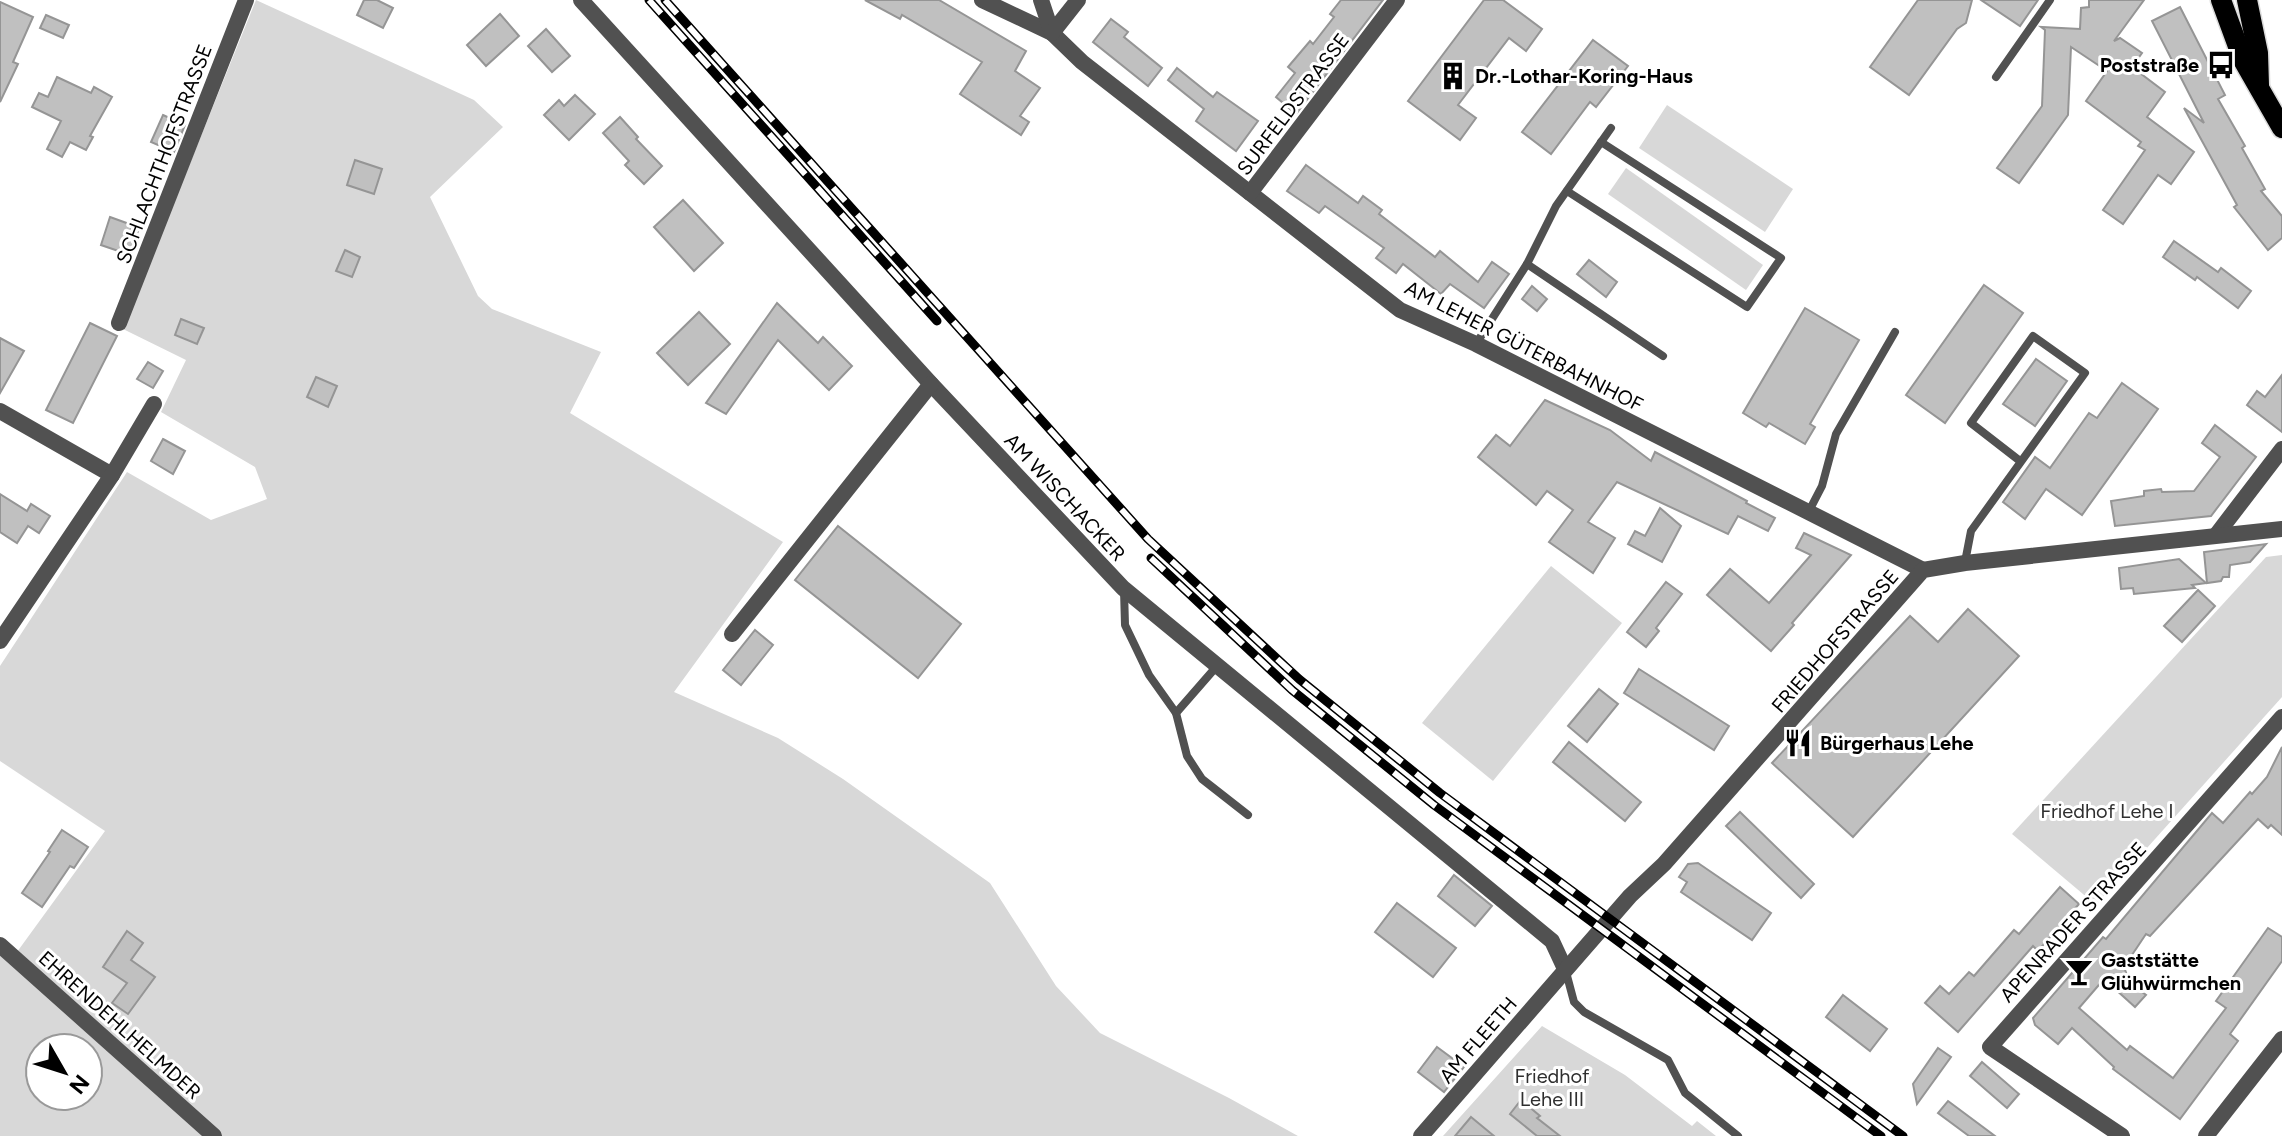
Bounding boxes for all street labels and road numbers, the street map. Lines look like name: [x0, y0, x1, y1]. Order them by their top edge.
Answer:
street label: SURFELDSTRASSE: [1232, 28, 1354, 180]
street label: SCHLACHTHOFSTRASSE: [111, 41, 217, 267]
street label: AM LEHER GÜTERBAHNHOF: [1401, 275, 1647, 417]
street label: AM WISCHACKER: [1000, 428, 1130, 566]
street label: FRIEDHOFSTRASSE: [1766, 565, 1904, 717]
street label: APENRADER STRASSE: [1995, 837, 2151, 1007]
street label: EHRENDEHLHELMDER: [34, 946, 206, 1104]
street label: AM FLEETH: [1434, 992, 1522, 1088]

